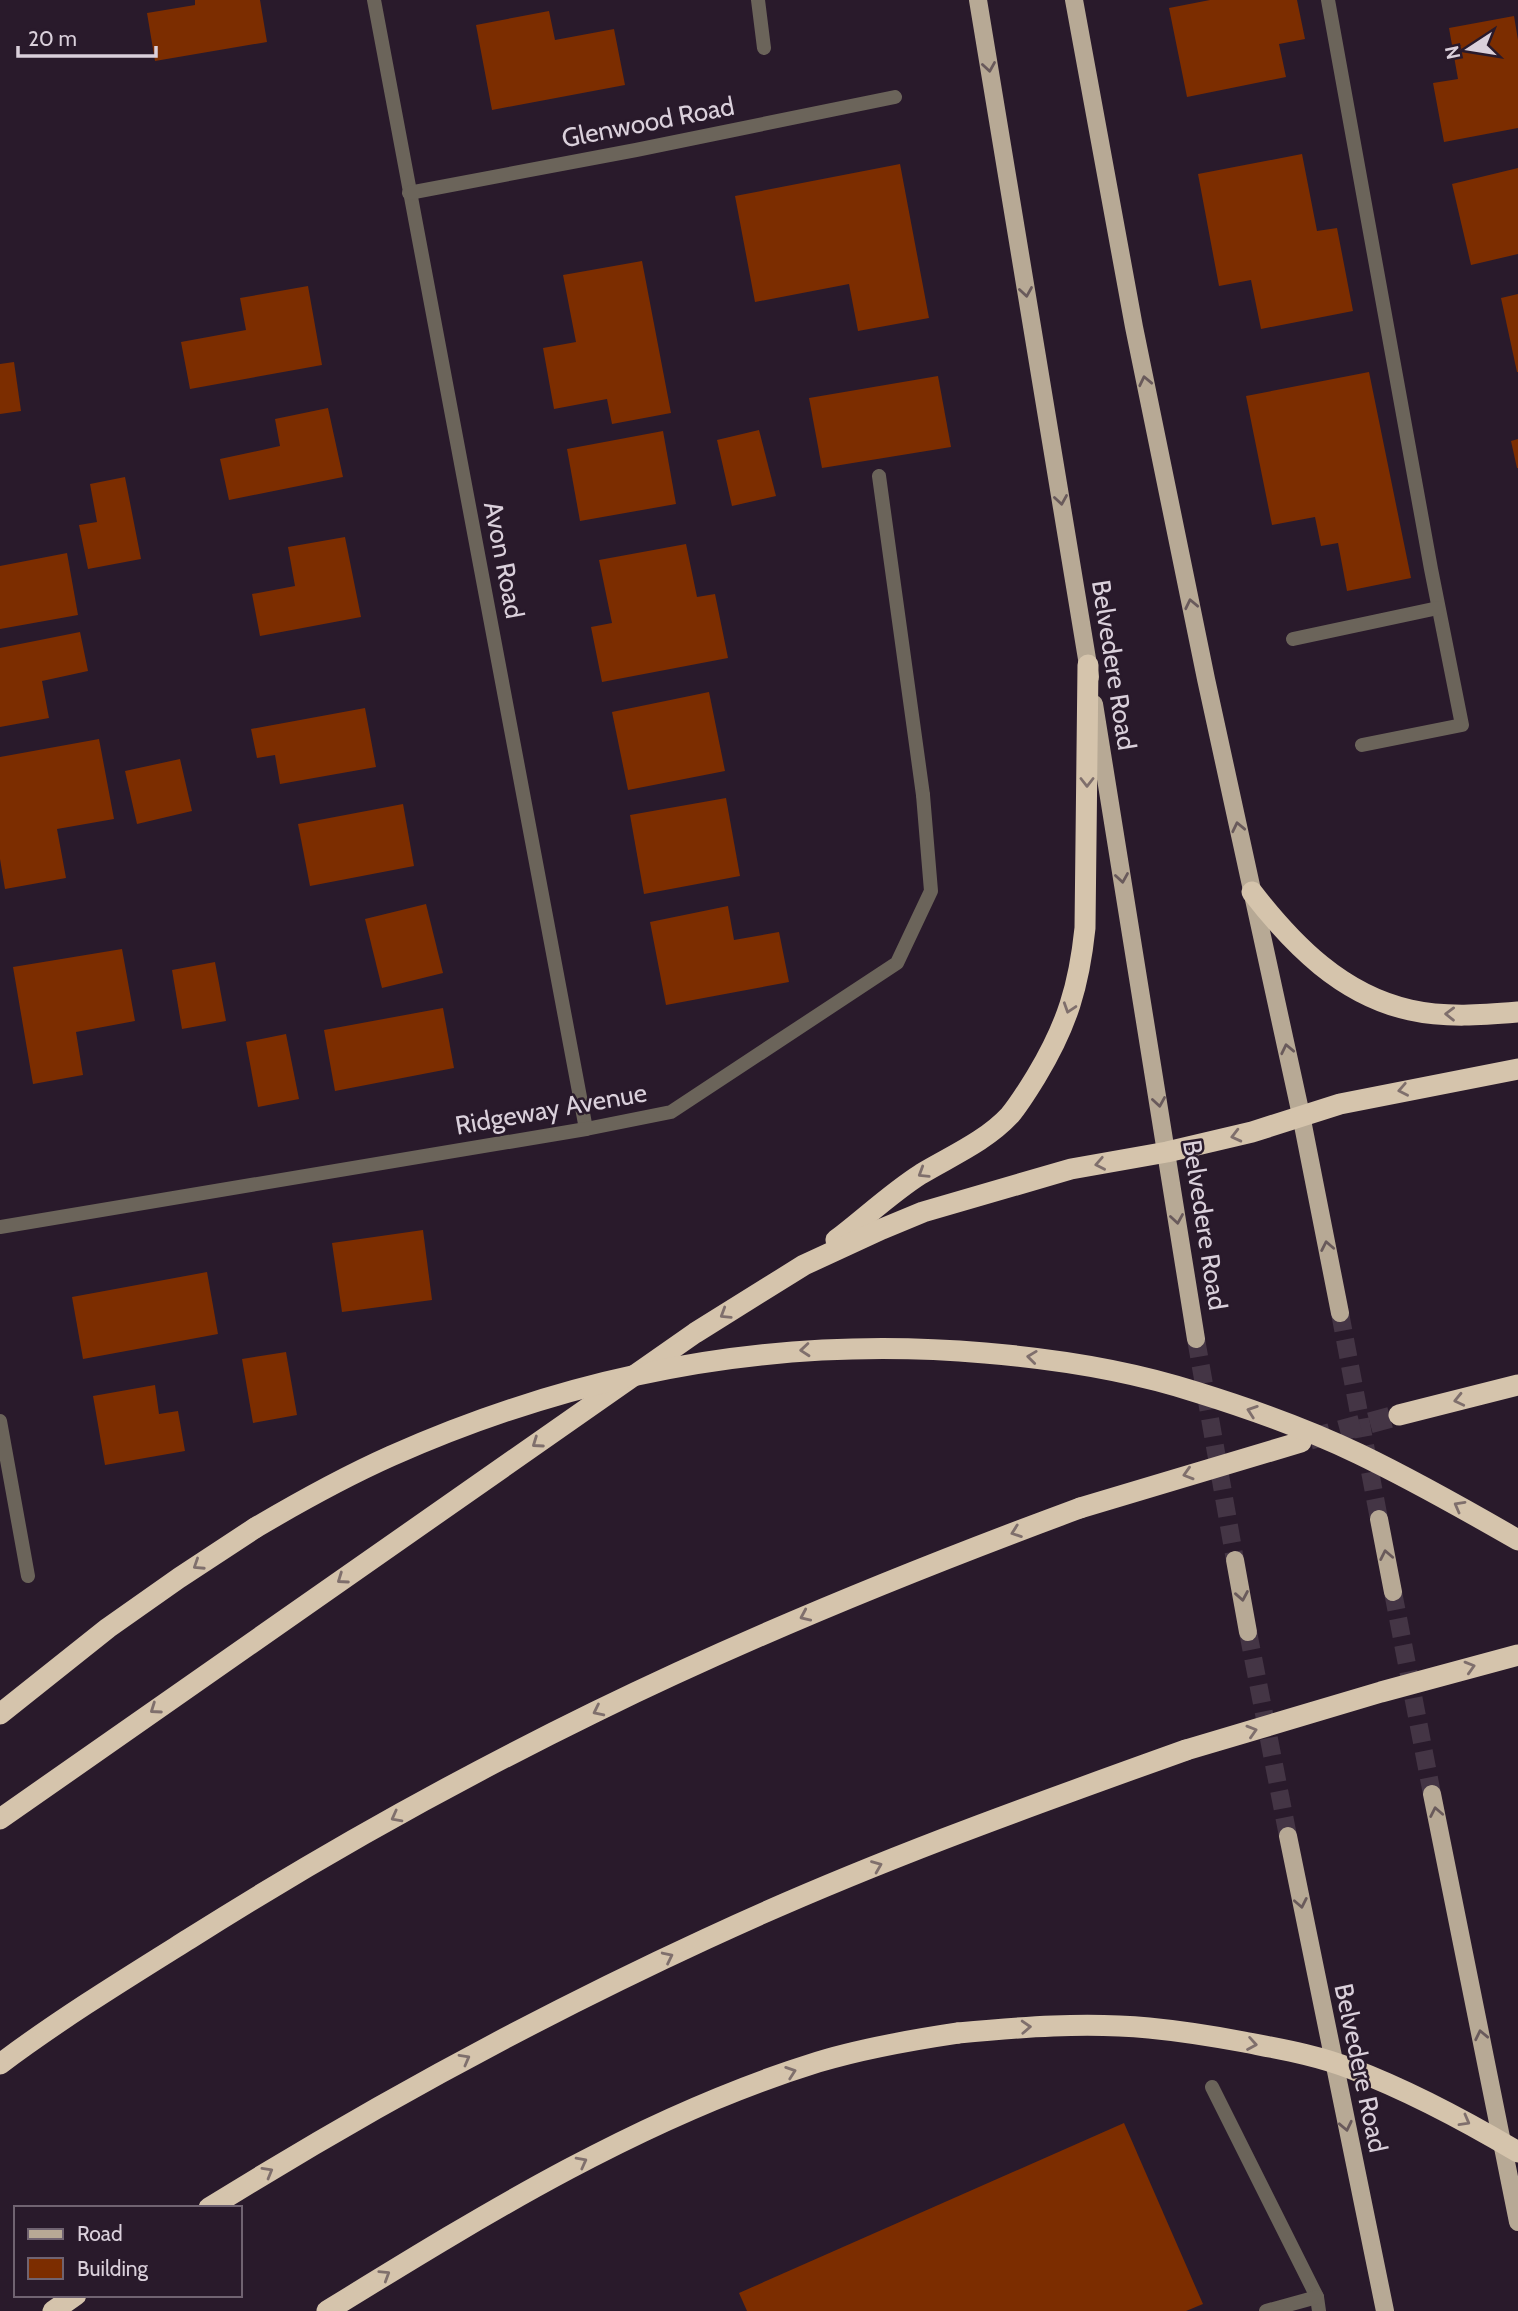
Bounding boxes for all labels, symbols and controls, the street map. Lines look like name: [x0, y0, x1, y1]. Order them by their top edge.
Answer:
scale bar: [18, 14, 156, 58]
north arrow: [1434, 14, 1504, 84]
text: 20 m: [28, 26, 77, 51]
text: N: [1440, 43, 1466, 61]
one-way arrow: [981, 61, 996, 73]
street label: Glenwood Road: [559, 90, 737, 154]
one-way arrow: [1018, 286, 1033, 298]
one-way arrow: [1138, 375, 1153, 387]
one-way arrow: [1053, 494, 1068, 506]
street label: Avon Road: [477, 499, 531, 621]
street label: Belvedere Road: [1085, 578, 1143, 752]
one-way arrow: [1184, 598, 1199, 610]
one-way arrow: [1079, 778, 1095, 788]
one-way arrow: [1232, 821, 1247, 833]
one-way arrow: [1114, 872, 1129, 884]
one-way arrow: [1063, 1001, 1077, 1014]
one-way arrow: [1444, 1006, 1455, 1022]
one-way arrow: [1281, 1043, 1296, 1055]
street label: Ridgeway Avenue: [453, 1076, 649, 1142]
one-way arrow: [1397, 1082, 1409, 1097]
one-way arrow: [1151, 1096, 1166, 1108]
one-way arrow: [1230, 1128, 1242, 1142]
street label: Belvedere Road: [1176, 1138, 1234, 1312]
one-way arrow: [1094, 1155, 1106, 1170]
one-way arrow: [918, 1165, 931, 1178]
one-way arrow: [1170, 1213, 1185, 1225]
one-way arrow: [1320, 1240, 1335, 1252]
one-way arrow: [720, 1305, 733, 1318]
one-way arrow: [799, 1342, 810, 1357]
one-way arrow: [1026, 1350, 1038, 1365]
one-way arrow: [1453, 1391, 1465, 1406]
one-way arrow: [1247, 1405, 1259, 1419]
one-way arrow: [532, 1435, 545, 1448]
one-way arrow: [1183, 1466, 1195, 1481]
one-way arrow: [1453, 1501, 1466, 1514]
one-way arrow: [1010, 1524, 1022, 1538]
one-way arrow: [1380, 1549, 1395, 1561]
one-way arrow: [193, 1557, 206, 1570]
one-way arrow: [337, 1571, 350, 1583]
one-way arrow: [1233, 1590, 1248, 1602]
one-way arrow: [800, 1608, 812, 1622]
one-way arrow: [1464, 1661, 1476, 1675]
one-way arrow: [150, 1701, 163, 1713]
one-way arrow: [593, 1702, 605, 1716]
one-way arrow: [1245, 1724, 1257, 1739]
one-way arrow: [1429, 1806, 1444, 1818]
one-way arrow: [391, 1809, 404, 1822]
one-way arrow: [870, 1860, 882, 1874]
one-way arrow: [1293, 1897, 1308, 1909]
one-way arrow: [661, 1951, 673, 1965]
street label: Belvedere Road: [1327, 1981, 1395, 2155]
one-way arrow: [1021, 2019, 1032, 2034]
one-way arrow: [1474, 2029, 1489, 2041]
one-way arrow: [1246, 2035, 1258, 2050]
one-way arrow: [457, 2054, 470, 2067]
one-way arrow: [784, 2066, 796, 2080]
one-way arrow: [1458, 2112, 1470, 2126]
one-way arrow: [1338, 2120, 1352, 2132]
one-way arrow: [575, 2157, 587, 2170]
one-way arrow: [260, 2167, 273, 2180]
legend: [14, 2206, 242, 2297]
text: Road: [77, 2221, 123, 2246]
text: Building: [77, 2256, 149, 2281]
one-way arrow: [377, 2271, 390, 2284]

